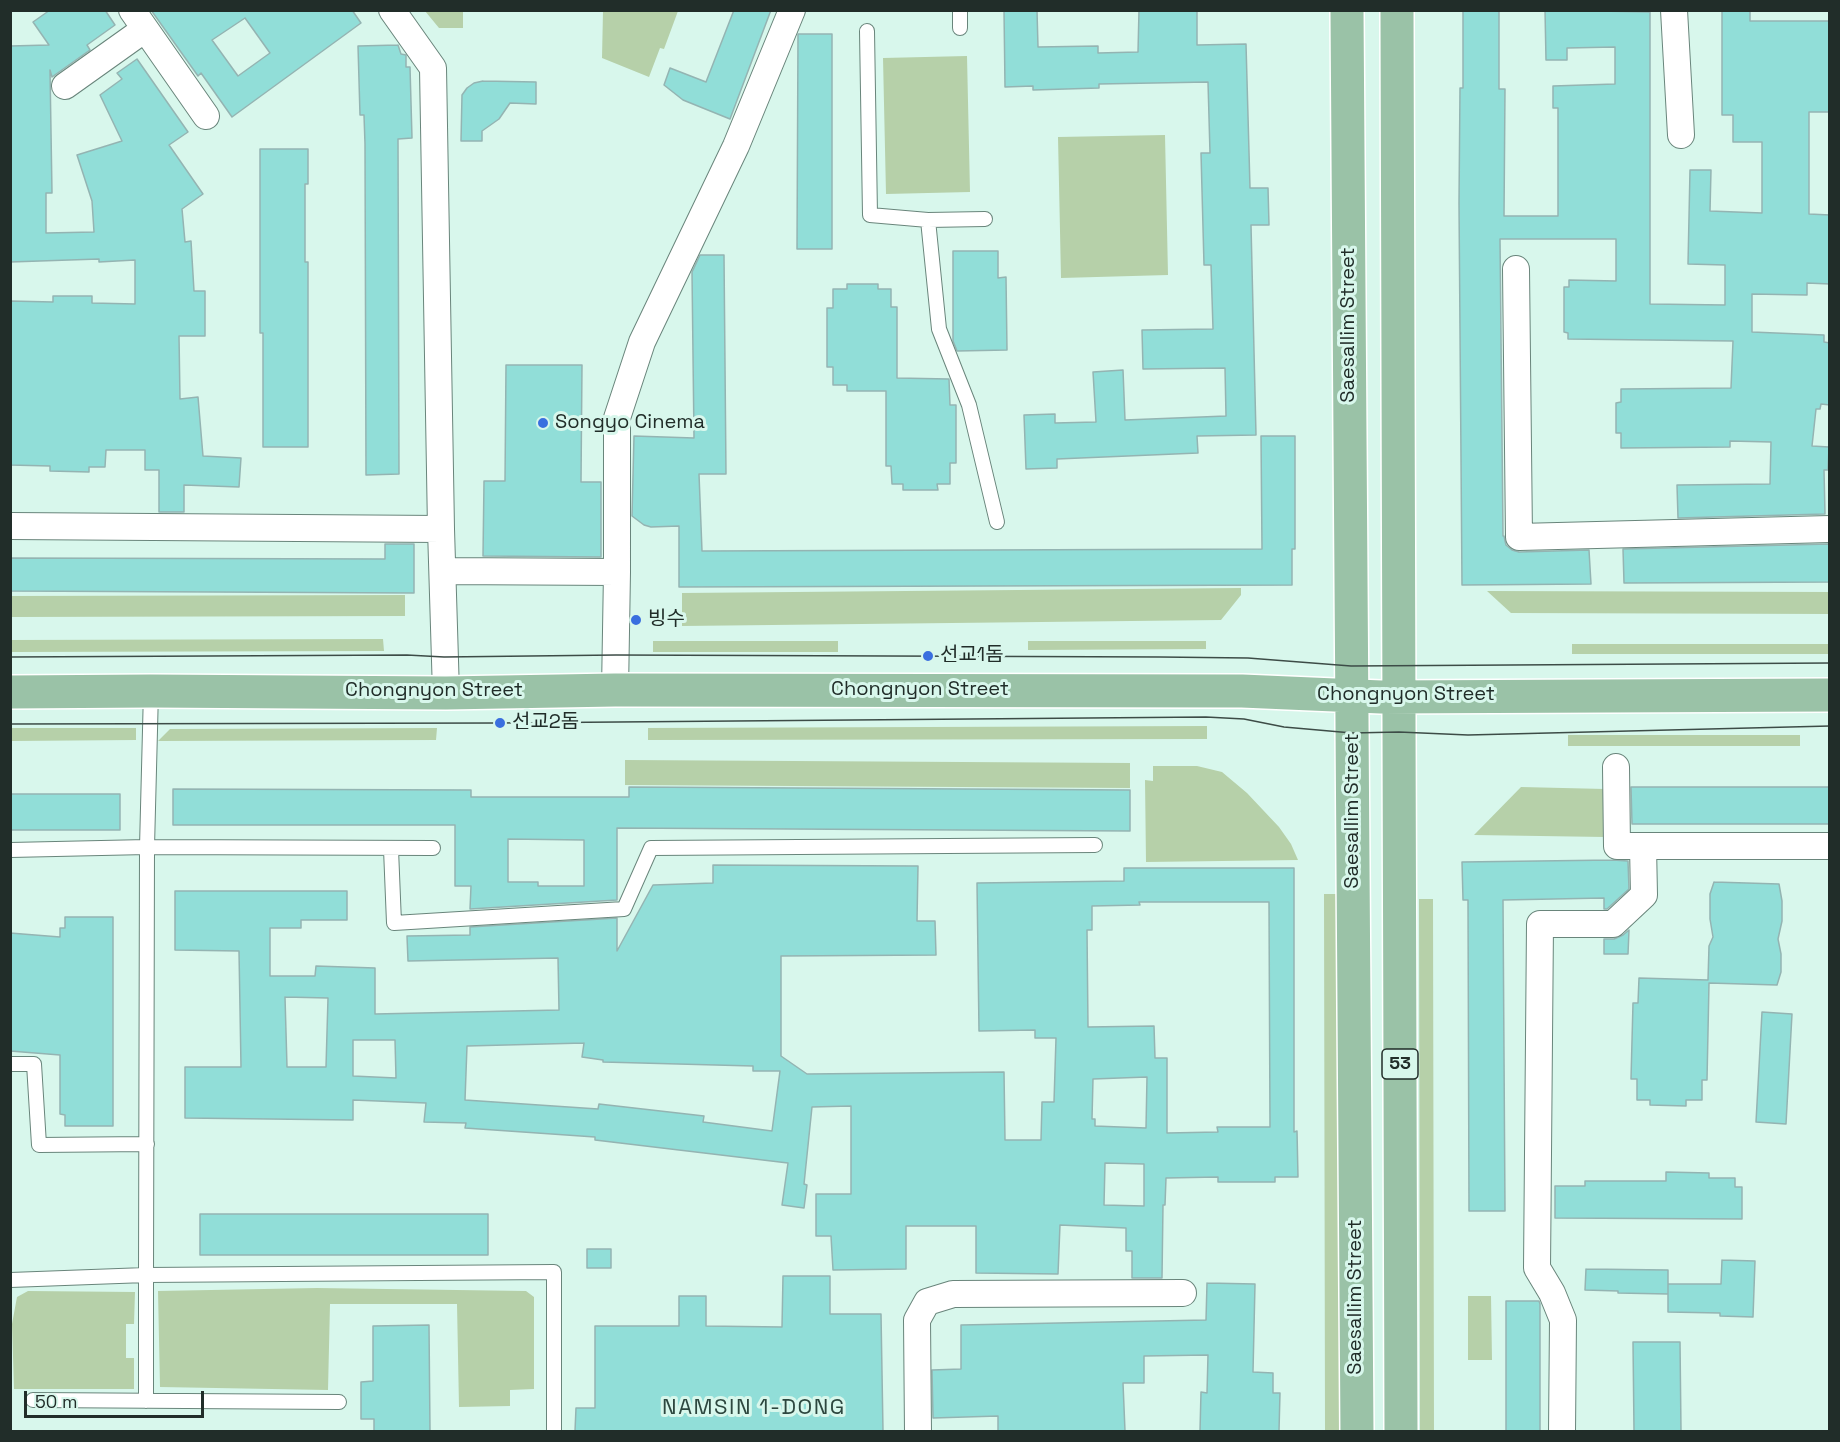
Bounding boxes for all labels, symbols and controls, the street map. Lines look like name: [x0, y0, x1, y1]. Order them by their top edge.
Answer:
street label: Saesallim Street: [1337, 247, 1361, 403]
place label: Songyo Cinema: [555, 411, 705, 435]
marker: Songyo Cinema: [536, 416, 550, 430]
place label: 빙수: [648, 608, 685, 632]
marker: 빙수: [629, 613, 643, 627]
place label: 선교1돔: [940, 644, 1004, 668]
marker: 선교1돔: [921, 649, 935, 663]
street label: Chongnyon Street: [831, 678, 1009, 702]
street label: Chongnyon Street: [345, 679, 523, 703]
street label: Chongnyon Street: [1317, 683, 1495, 707]
place label: 선교2돔: [512, 711, 579, 735]
marker: 선교2돔: [493, 716, 507, 730]
street label: Saesallim Street: [1341, 733, 1365, 889]
road number: 53: [1382, 1049, 1418, 1079]
street label: Saesallim Street: [1344, 1219, 1368, 1375]
scale bar: [27, 1379, 207, 1417]
text: 50 m: [35, 1390, 77, 1413]
district label: NAMSIN 1-DONG: [662, 1395, 846, 1421]

